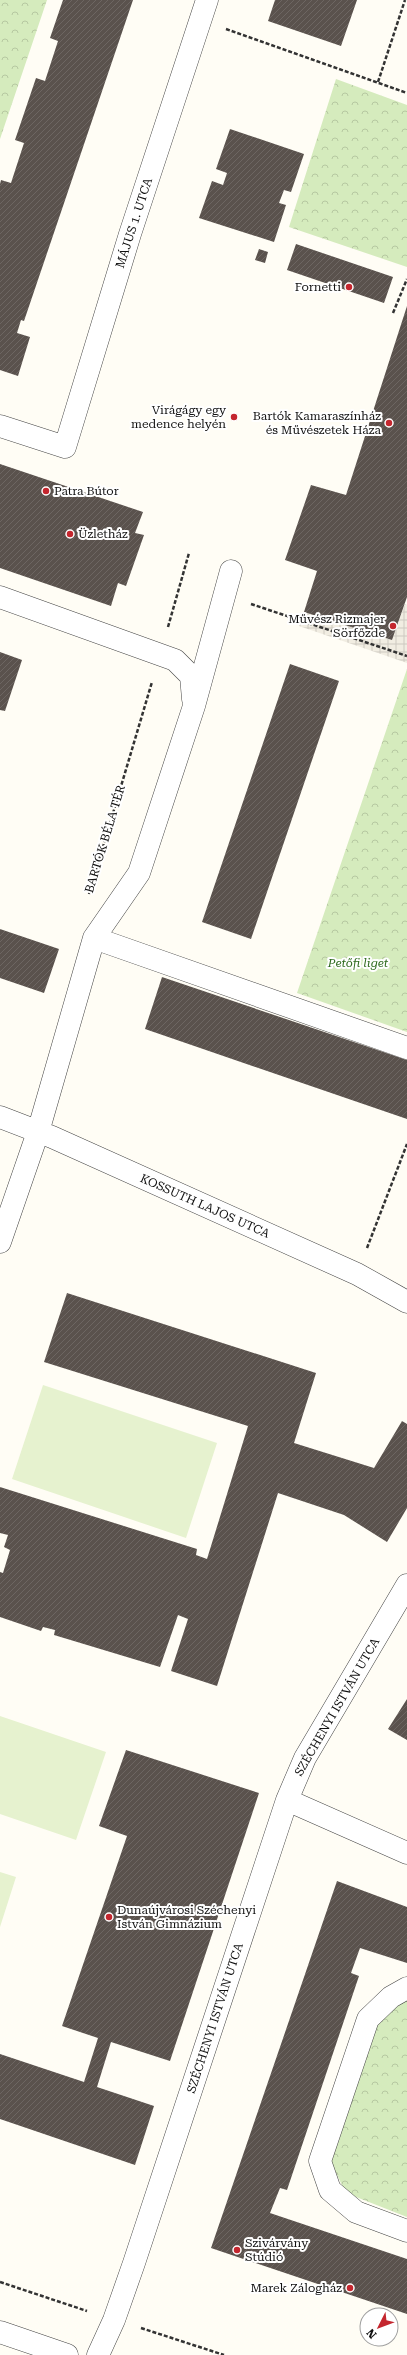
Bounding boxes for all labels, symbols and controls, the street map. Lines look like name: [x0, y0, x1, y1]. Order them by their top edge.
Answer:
street label: MÁJUS 1. UTCA: [113, 175, 155, 270]
place label: Fornetti: [295, 280, 341, 294]
marker: Fornetti: [344, 282, 354, 292]
place label: Virágágy egy medence helyén: [131, 403, 227, 431]
place label: Bartók Kamaraszínház és Művészetek Háza: [253, 409, 381, 437]
marker: Virágágy egy medence helyén: [229, 412, 239, 422]
marker: Bartók Kamaraszínház és Művészetek Háza: [384, 418, 394, 428]
place label: Patra Bútor: [54, 484, 119, 498]
marker: Patra Bútor: [41, 486, 51, 496]
place label: Üzletház: [78, 527, 128, 541]
marker: Üzletház: [65, 529, 75, 539]
place label: Művész Rizmajer Sörfőzde: [288, 612, 385, 640]
marker: Művész Rizmajer Sörfőzde: [388, 621, 398, 631]
street label: BARTÓK BÉLA TÉR: [82, 783, 128, 895]
park label: Petőfi liget: [327, 956, 389, 970]
street label: KOSSUTH LAJOS UTCA: [138, 1171, 272, 1241]
street label: SZÉCHENYI ISTVÁN UTCA: [292, 1635, 383, 1779]
place label: Dunaújvárosi Széchenyi István Gimnázium: [117, 1903, 256, 1931]
marker: Dunaújvárosi Széchenyi István Gimnázium: [104, 1912, 114, 1922]
street label: SZÉCHENYI ISTVÁN UTCA: [184, 1941, 246, 2095]
place label: Szivárvány Stúdió: [245, 2236, 309, 2264]
marker: Szivárvány Stúdió: [232, 2245, 242, 2255]
place label: Marek Zálogház: [250, 2281, 342, 2295]
marker: Marek Zálogház: [345, 2283, 355, 2293]
north arrow: [359, 2307, 399, 2347]
text: N: [364, 2325, 380, 2341]

